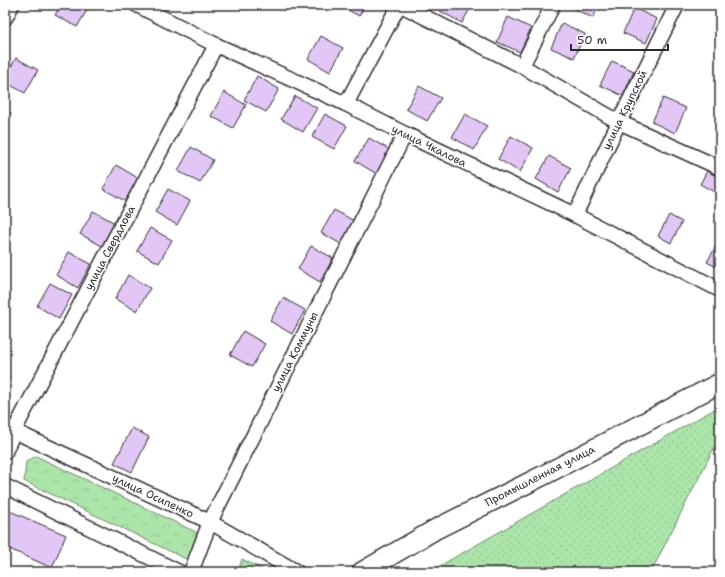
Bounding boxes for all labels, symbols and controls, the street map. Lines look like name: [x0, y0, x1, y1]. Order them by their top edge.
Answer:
scale bar: [571, 26, 668, 52]
text: 50 m: [577, 32, 607, 48]
street label: улица Крупской: [599, 68, 651, 152]
street label: улица Чкалова: [389, 121, 469, 171]
street label: улица Свердлова: [81, 203, 139, 293]
street label: улица Коммуны: [268, 309, 322, 395]
street label: Промышленная улица: [483, 442, 598, 510]
street label: улица Осипенко: [110, 471, 197, 522]

